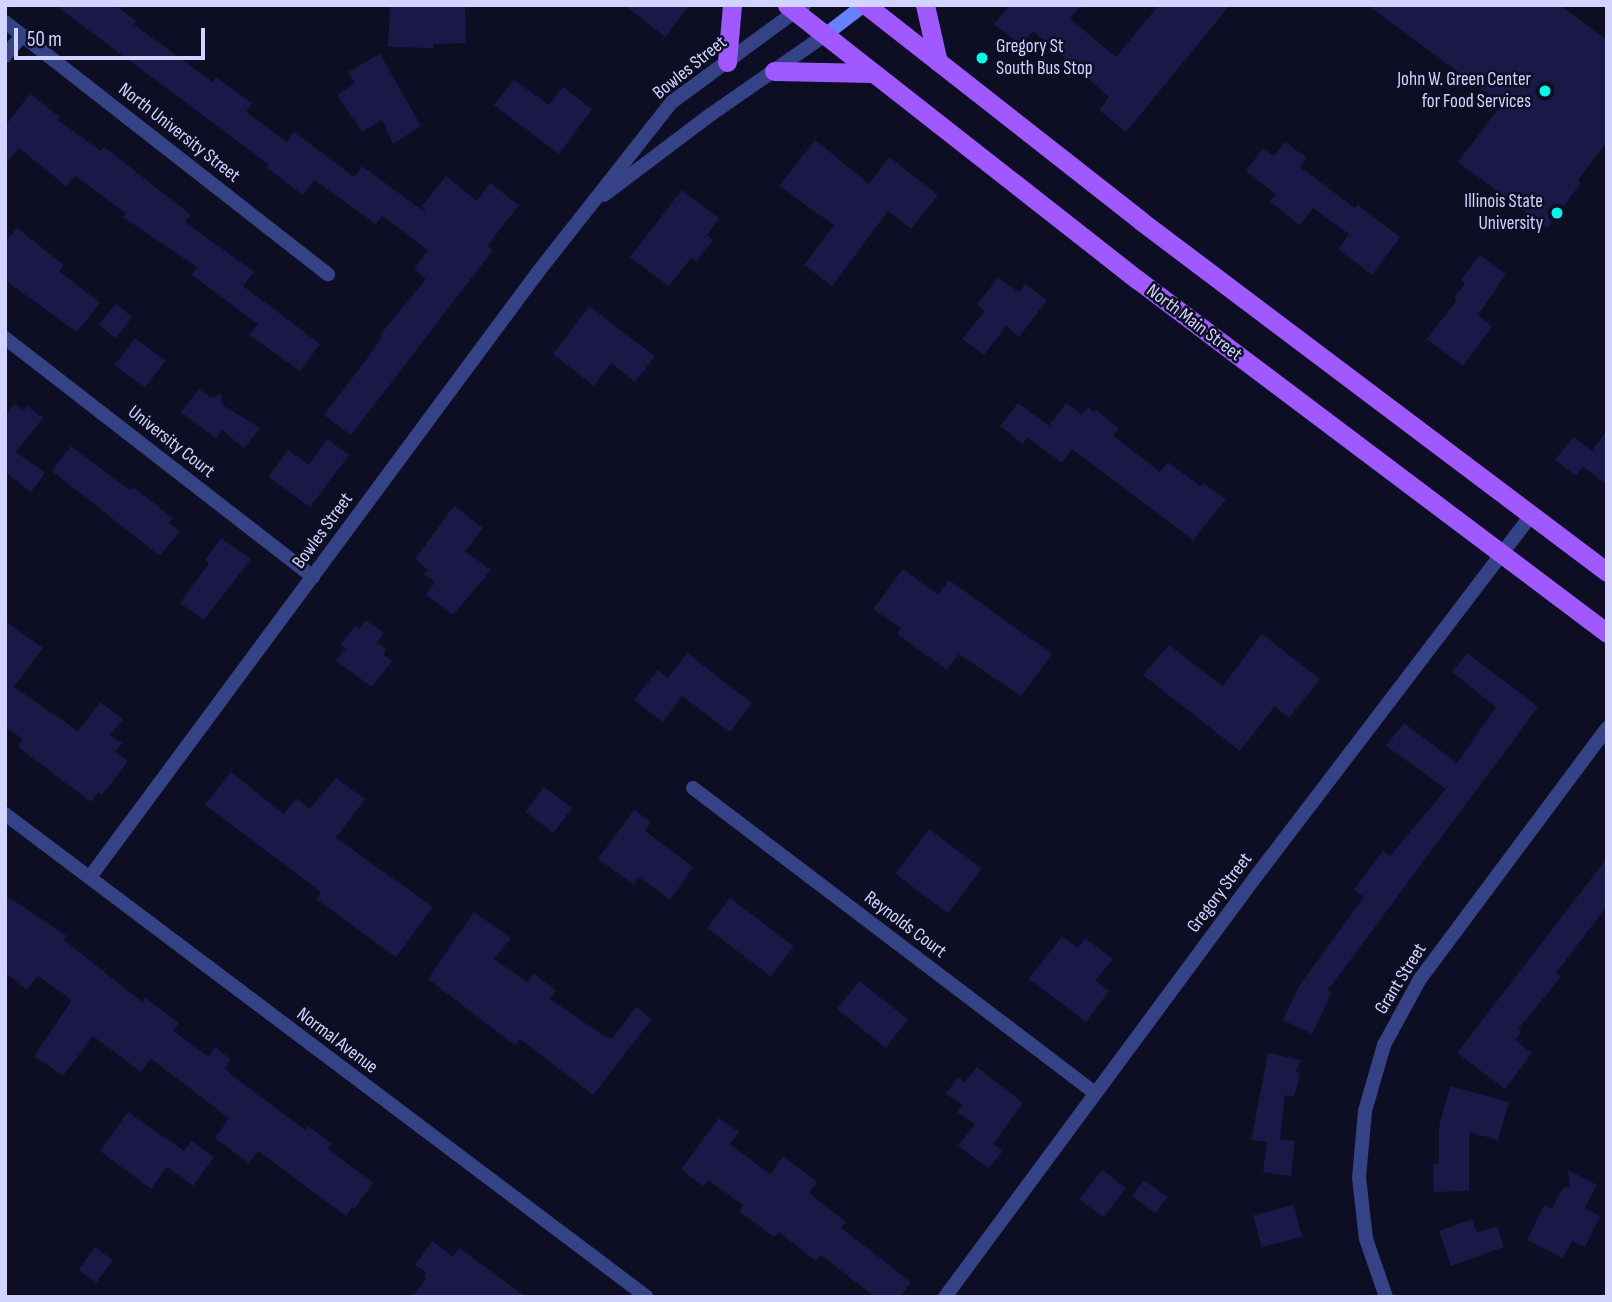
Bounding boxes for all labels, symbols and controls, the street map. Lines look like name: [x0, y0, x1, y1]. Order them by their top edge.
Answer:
scale bar: [18, 14, 208, 58]
text: 50 m: [27, 27, 62, 52]
street label: Bowles Street: [649, 31, 731, 105]
place label: Gregory St South Bus Stop: [996, 36, 1093, 80]
marker: Gregory St South Bus Stop: [974, 50, 990, 66]
place label: John W. Green Center for Food Services: [1397, 69, 1531, 113]
street label: North University Street: [114, 78, 244, 188]
marker: John W. Green Center for Food Services: [1537, 83, 1553, 99]
place label: Illinois State University: [1464, 191, 1543, 235]
marker: Illinois State University: [1549, 205, 1565, 221]
street label: North Main Street: [1142, 280, 1246, 366]
street label: University Court: [123, 401, 219, 483]
street label: Bowles Street: [288, 489, 358, 573]
street label: Gregory Street: [1183, 849, 1257, 937]
street label: Reynolds Court: [859, 887, 951, 963]
street label: Grant Street: [1370, 939, 1432, 1019]
street label: Normal Avenue: [292, 1003, 382, 1079]

